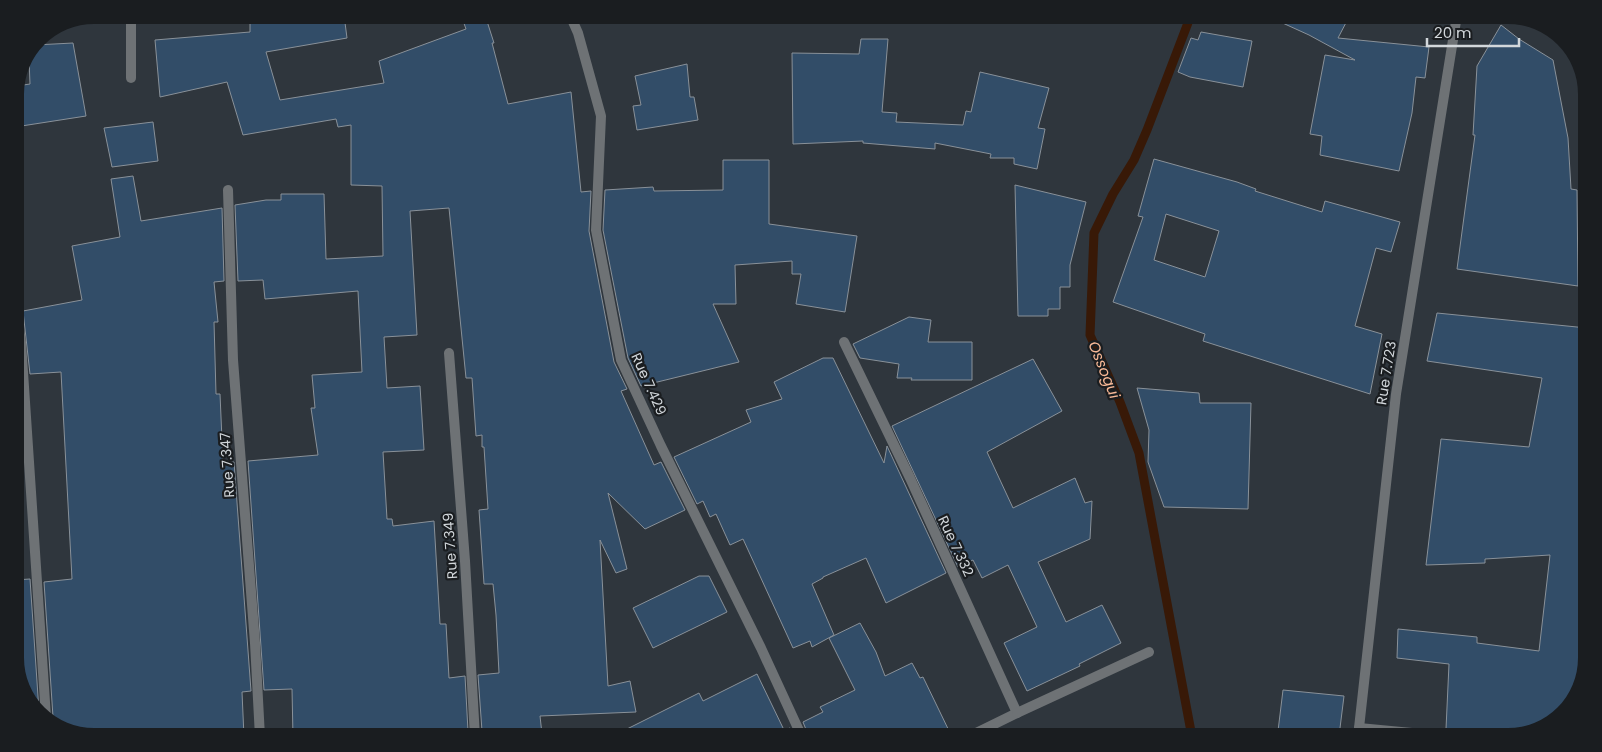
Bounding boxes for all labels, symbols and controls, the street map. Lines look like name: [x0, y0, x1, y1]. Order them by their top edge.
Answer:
scale bar: [1427, 15, 1520, 47]
text: 20 m: [1434, 22, 1472, 43]
water label: Ossogui: [1083, 338, 1126, 402]
street label: Rue 7.723: [1371, 340, 1401, 406]
street label: Rue 7.429: [626, 350, 672, 418]
street label: Rue 7.347: [215, 431, 239, 498]
street label: Rue 7.349: [438, 512, 462, 580]
street label: Rue 7.332: [933, 512, 979, 580]

